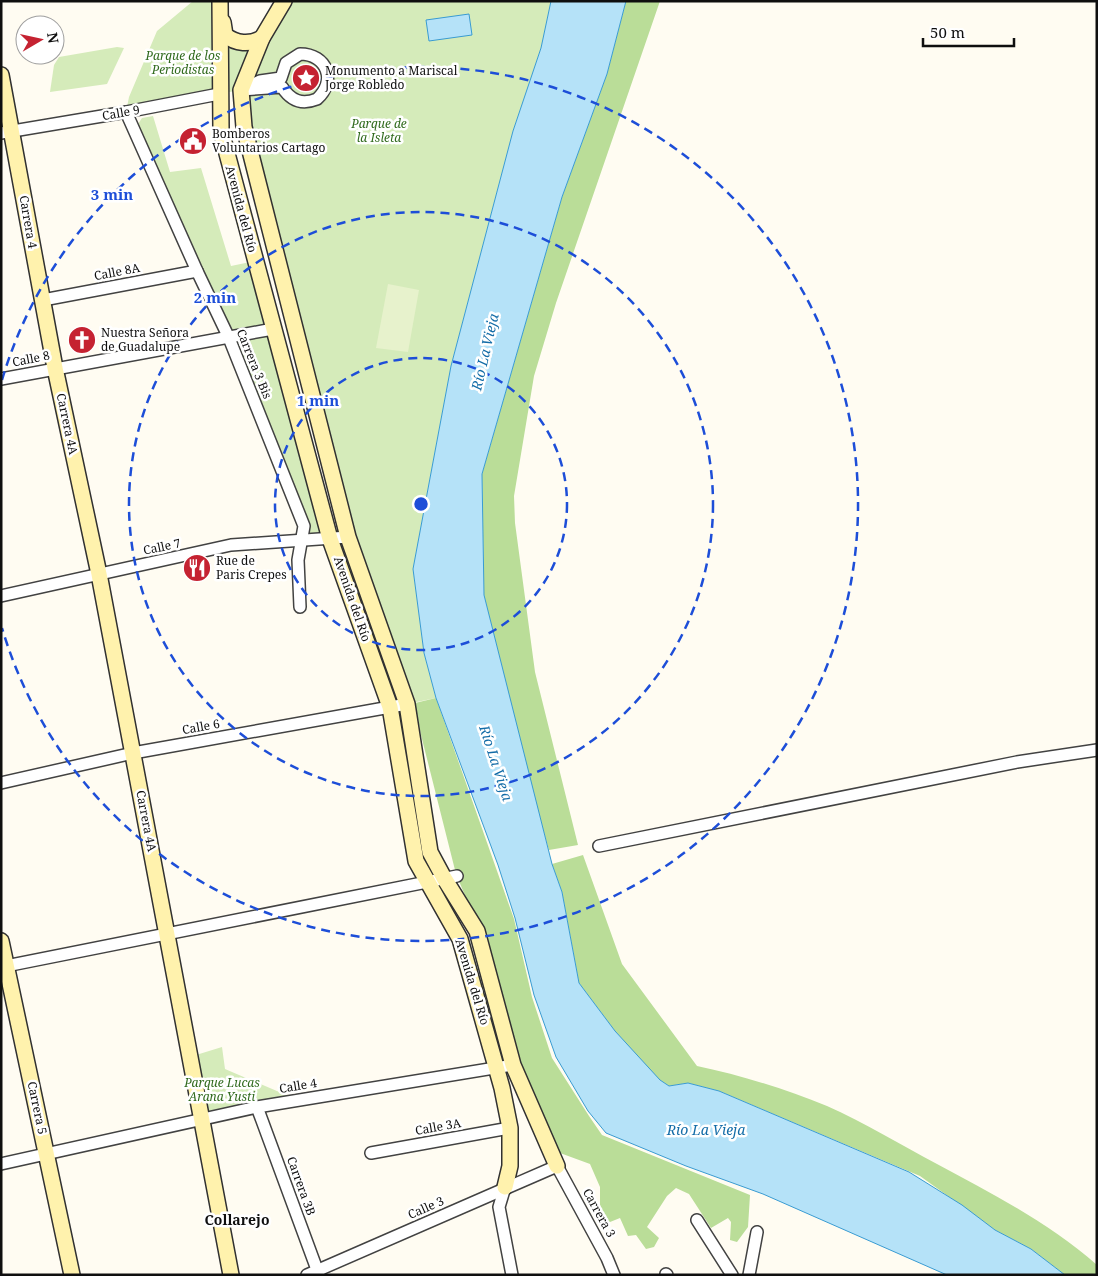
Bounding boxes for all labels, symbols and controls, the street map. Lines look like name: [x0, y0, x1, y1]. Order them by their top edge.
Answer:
north arrow: [15, 15, 65, 65]
scale bar: [923, 15, 1014, 47]
text: 50 m: [930, 22, 965, 42]
text: N: [43, 31, 64, 45]
park label: Parque de los Periodistas: [145, 47, 221, 78]
place label: Monumento a Mariscal Jorge Robledo: [324, 62, 458, 93]
place icon: Monumento a Mariscal Jorge Robledo: [291, 63, 321, 93]
street label: Calle 9: [101, 101, 141, 124]
park label: Parque de la Isleta: [350, 115, 407, 146]
place label: Bomberos Voluntarios Cartago: [212, 125, 326, 156]
public building icon: Bomberos Voluntarios Cartago: [178, 126, 208, 156]
street label: Avenida del Río: [222, 164, 261, 254]
text: 3 min: [91, 184, 133, 204]
street label: Carrera 4: [15, 194, 42, 250]
street label: Calle 8A: [93, 259, 142, 284]
text: 2 min: [194, 287, 236, 307]
water label: Río La Vieja: [466, 311, 503, 393]
place label: Nuestra Señora de Guadalupe: [101, 324, 189, 355]
church icon: Nuestra Señora de Guadalupe: [67, 325, 97, 355]
street label: Carrera 3 Bis: [233, 326, 276, 401]
street label: Calle 8: [11, 347, 51, 370]
text: 1 min: [297, 390, 339, 410]
street label: Carrera 4A: [53, 392, 82, 457]
centre of rings: [412, 495, 430, 513]
street label: Calle 7: [142, 534, 182, 559]
place label: Rue de Paris Crepes: [216, 552, 287, 583]
restaurant icon: Rue de Paris Crepes: [182, 553, 212, 583]
street label: Avenida del Río: [330, 554, 375, 644]
street label: Calle 6: [181, 715, 221, 738]
water label: Río La Vieja: [475, 722, 518, 804]
street label: Carrera 4A: [132, 789, 161, 854]
street label: Avenida del Río: [451, 937, 494, 1027]
park label: Parque Lucas Arana Yusti: [183, 1074, 260, 1105]
street label: Calle 4: [278, 1074, 318, 1097]
street label: Carrera 5: [24, 1080, 51, 1136]
street label: Calle 3A: [414, 1114, 463, 1139]
water label: Río La Vieja: [666, 1120, 746, 1139]
street label: Carrera 3B: [283, 1154, 320, 1218]
street label: Carrera 3: [579, 1185, 620, 1241]
street label: Calle 3: [405, 1192, 447, 1223]
district label: Collarejo: [205, 1210, 269, 1229]

